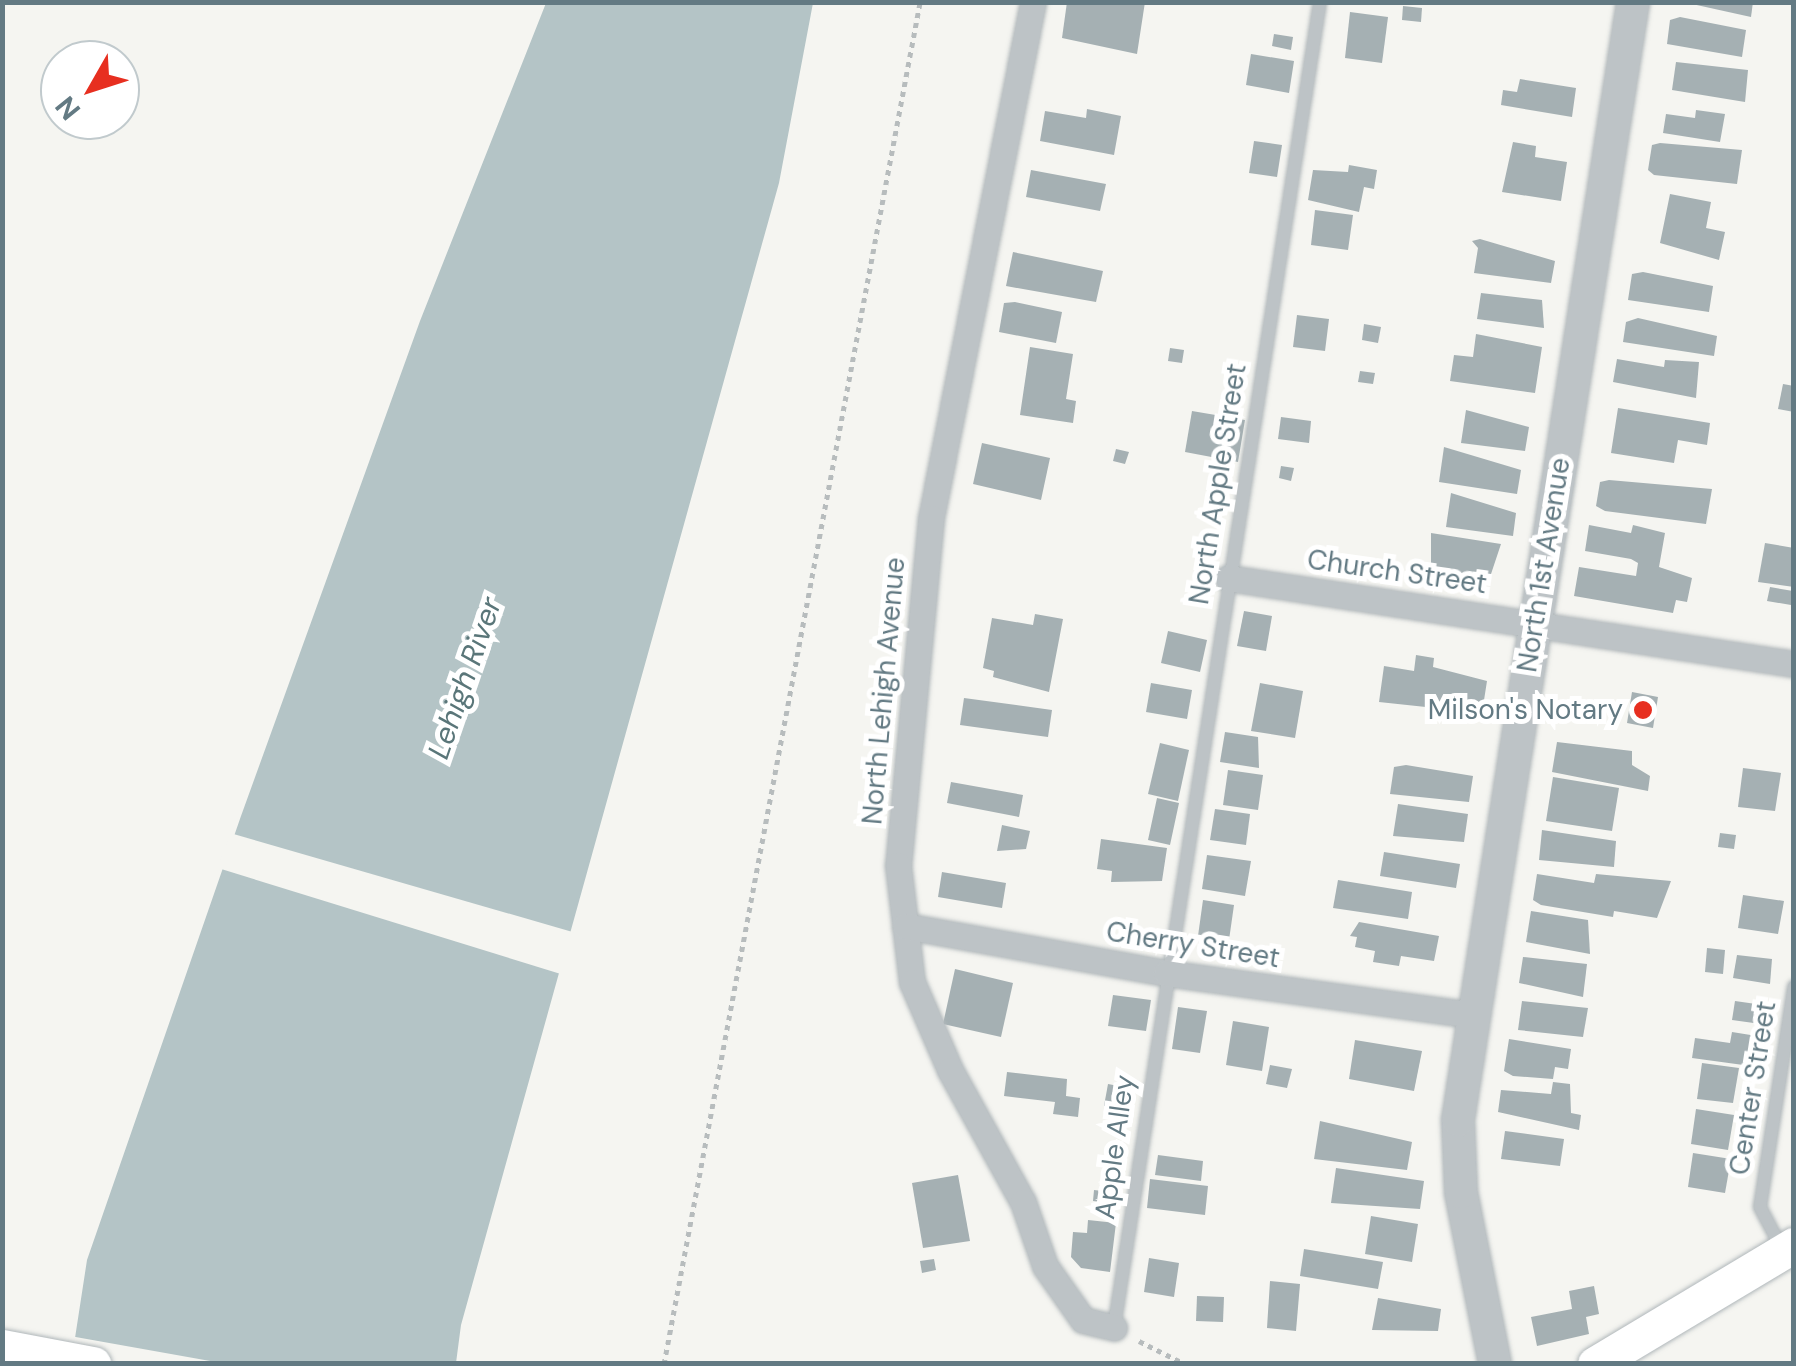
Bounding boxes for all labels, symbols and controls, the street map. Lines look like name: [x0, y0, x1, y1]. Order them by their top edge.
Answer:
north arrow: [40, 40, 140, 140]
text: N: [47, 88, 89, 128]
street label: North Apple Street: [1182, 361, 1254, 607]
street label: North 1st Avenue: [1510, 455, 1578, 675]
street label: Church Street: [1305, 543, 1489, 601]
street label: North Lehigh Avenue: [856, 556, 912, 826]
water label: Lehigh River: [421, 593, 509, 763]
place label: Milson's Notary: [1428, 693, 1623, 727]
marker: Milson's Notary: [1632, 699, 1654, 721]
street label: Cherry Street: [1104, 915, 1282, 975]
street label: Center Street: [1723, 999, 1783, 1177]
street label: Apple Alley: [1088, 1073, 1142, 1221]

